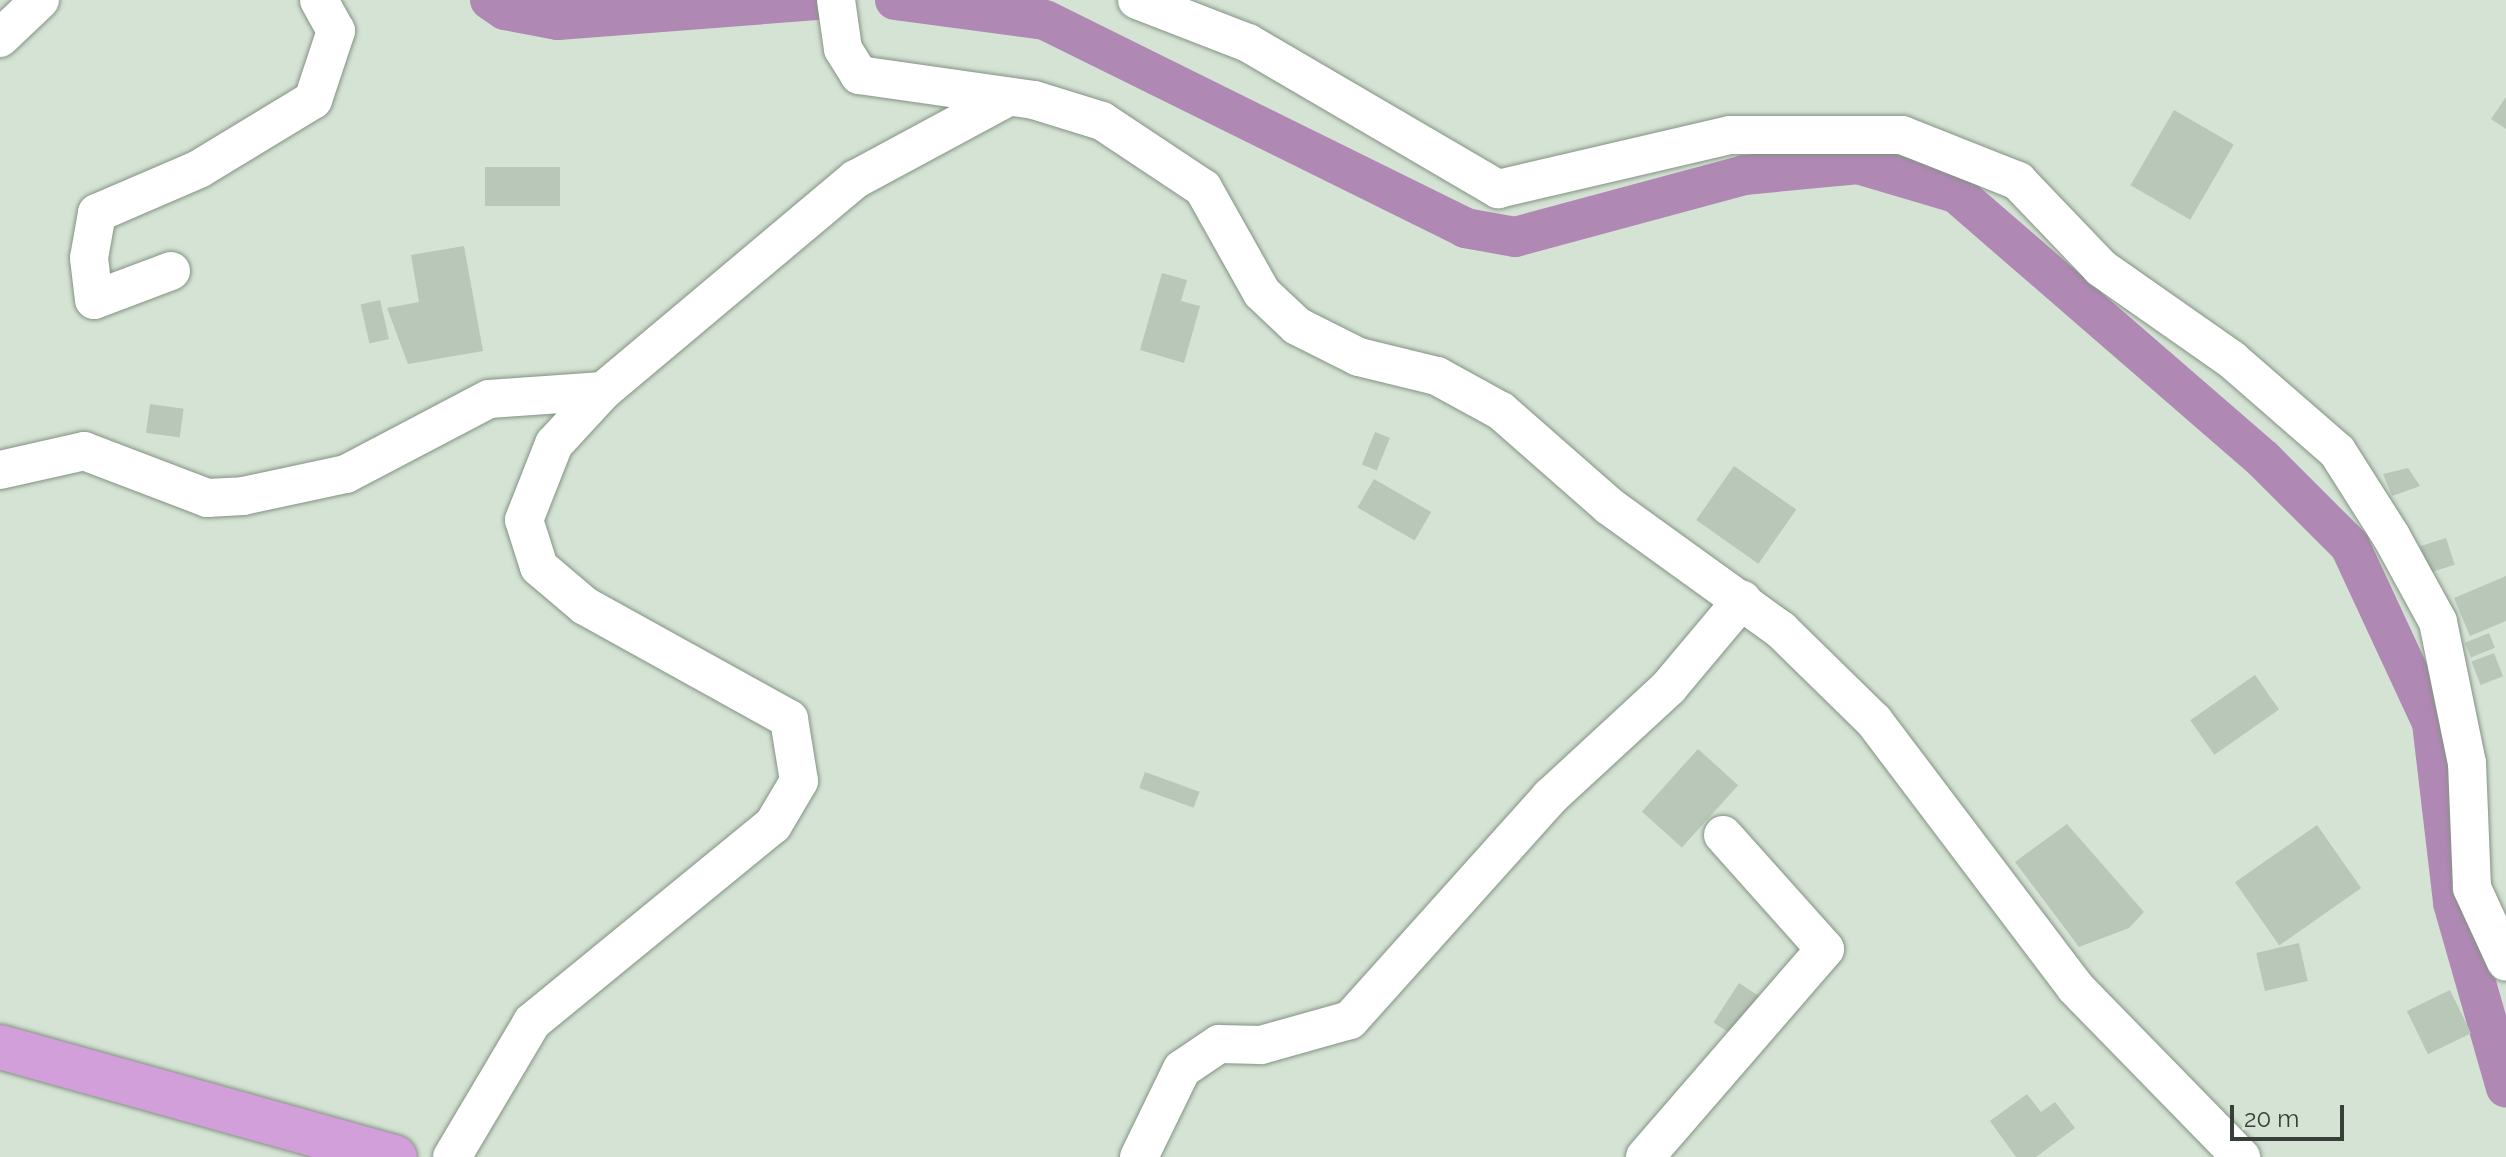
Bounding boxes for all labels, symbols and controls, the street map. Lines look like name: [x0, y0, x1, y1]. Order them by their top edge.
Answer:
scale bar: [2234, 1089, 2348, 1139]
text: 20 m: [2244, 1104, 2299, 1133]

